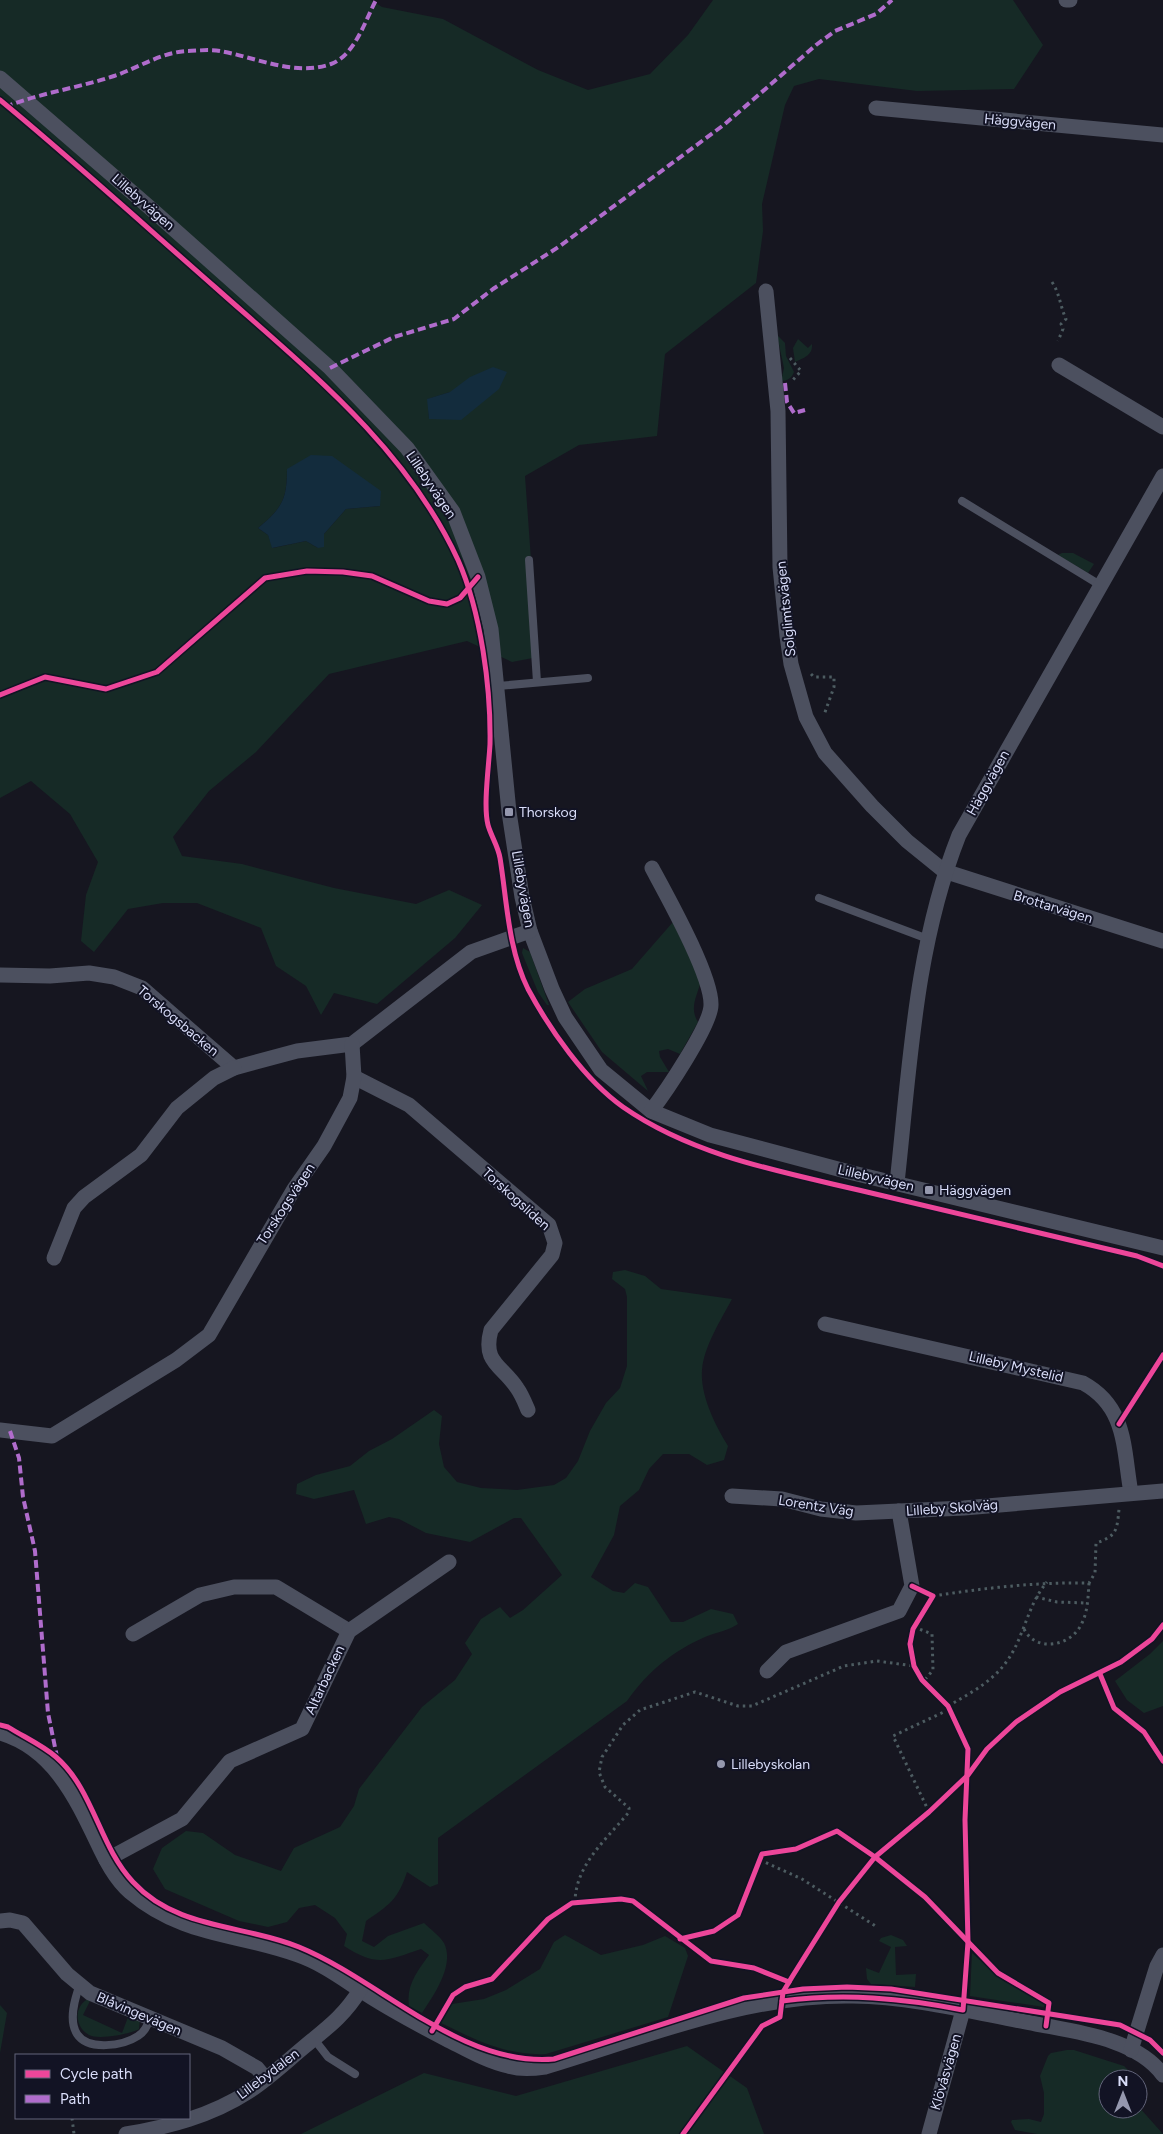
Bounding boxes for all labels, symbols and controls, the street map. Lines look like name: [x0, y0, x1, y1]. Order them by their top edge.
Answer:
street label: Häggvägen: [983, 110, 1057, 134]
street label: Lillebyvägen: [108, 170, 178, 234]
street label: Lillebyvägen: [402, 448, 460, 522]
street label: Solglimtsvägen: [773, 560, 799, 658]
street label: Häggvägen: [963, 747, 1013, 819]
place label: Thorskog: [519, 804, 577, 821]
marker: Thorskog: [503, 806, 515, 818]
street label: Lillebyvägen: [508, 849, 538, 929]
street label: Brottarvägen: [1011, 887, 1095, 927]
street label: Torskogsbacken: [134, 982, 222, 1060]
street label: Torskogsvägen: [253, 1160, 319, 1248]
street label: Lillebyvägen: [836, 1161, 916, 1195]
street label: Torskogsliden: [478, 1164, 554, 1234]
place label: Häggvägen: [939, 1182, 1011, 1199]
marker: Häggvägen: [923, 1184, 935, 1196]
street label: Lilleby Mystelid: [967, 1348, 1065, 1386]
street label: Lorentz Väg: [777, 1492, 855, 1520]
street label: Lilleby Skolväg: [905, 1496, 999, 1520]
street label: Altarbacken: [302, 1642, 349, 1717]
place label: Lillebyskolan: [731, 1756, 810, 1773]
marker: Lillebyskolan: [715, 1758, 727, 1770]
street label: Blåvingevägen: [94, 1988, 184, 2040]
street label: Klövåsvägen: [927, 2032, 965, 2112]
street label: Lillebydalen: [234, 2045, 303, 2103]
legend: [15, 2054, 190, 2119]
text: Cycle path: [60, 2065, 132, 2083]
north arrow: [1098, 2069, 1148, 2119]
text: N: [1118, 2073, 1128, 2090]
text: Path: [60, 2090, 90, 2108]

